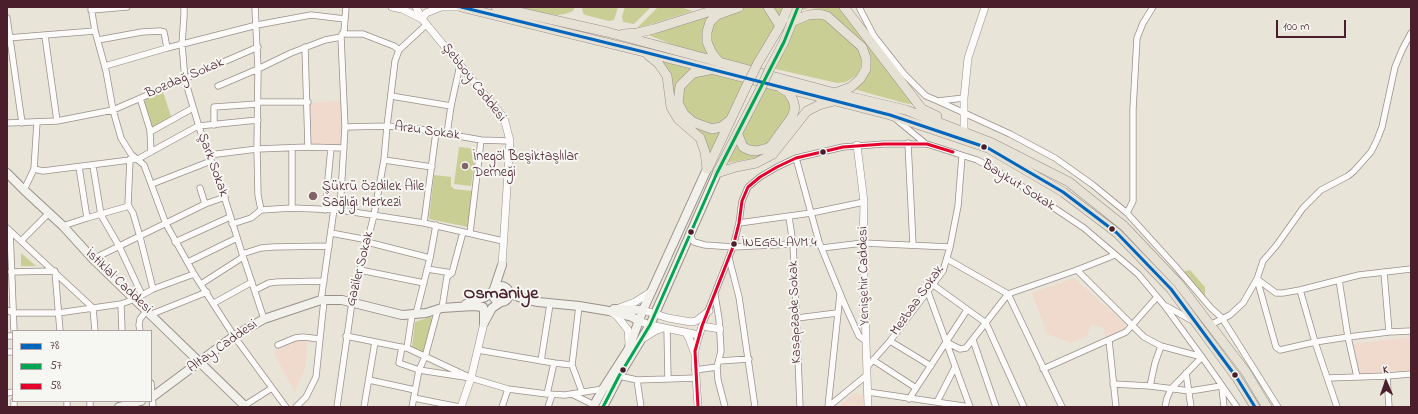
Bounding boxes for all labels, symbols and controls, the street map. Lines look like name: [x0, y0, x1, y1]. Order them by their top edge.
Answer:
scale bar: [1278, 12, 1348, 38]
text: 100 m: [1283, 18, 1310, 36]
street label: Şebboy Caddesi: [437, 40, 509, 126]
street label: Bozdağ Sokak: [143, 55, 227, 103]
street label: Arzu Sokak: [393, 119, 461, 145]
street label: Şark Sokak: [193, 131, 231, 199]
unlabelled marker: [979, 142, 989, 152]
unlabelled marker: [818, 147, 828, 157]
place label: İnegöl Beşiktaşlılar Derneği: [473, 150, 578, 182]
street label: Baykut Sokak: [978, 157, 1058, 215]
marker: İnegöl Beşiktaşlılar Derneği: [460, 161, 470, 171]
place label: Şükrü Özdilek Aile Sağlığı Merkezi: [322, 180, 424, 212]
marker: Şükrü Özdilek Aile Sağlığı Merkezi: [307, 190, 319, 202]
unlabelled marker: [1107, 224, 1117, 234]
street label: Yenişehir Caddesi: [856, 226, 874, 326]
unlabelled marker: [686, 227, 696, 237]
street label: Gaziler Sokak: [344, 230, 378, 308]
place label: İNEGÖL AVM 4: [742, 236, 817, 252]
marker: İNEGÖL AVM 4: [729, 239, 739, 249]
street label: İstiklal Caddesi: [81, 246, 155, 318]
street label: Kasapzade Sokak: [786, 260, 806, 364]
street label: Mezbaa Sokak: [888, 262, 948, 340]
district label: Osmaniye: [464, 284, 538, 306]
street label: Altay Caddesi: [185, 317, 261, 377]
legend: [12, 330, 152, 402]
text: 78: [50, 337, 59, 355]
text: 57: [50, 357, 62, 375]
north arrow: [1366, 362, 1406, 402]
text: K: [1383, 362, 1389, 378]
unlabelled marker: [618, 365, 628, 375]
unlabelled marker: [1230, 370, 1240, 380]
text: 58: [50, 377, 61, 395]

